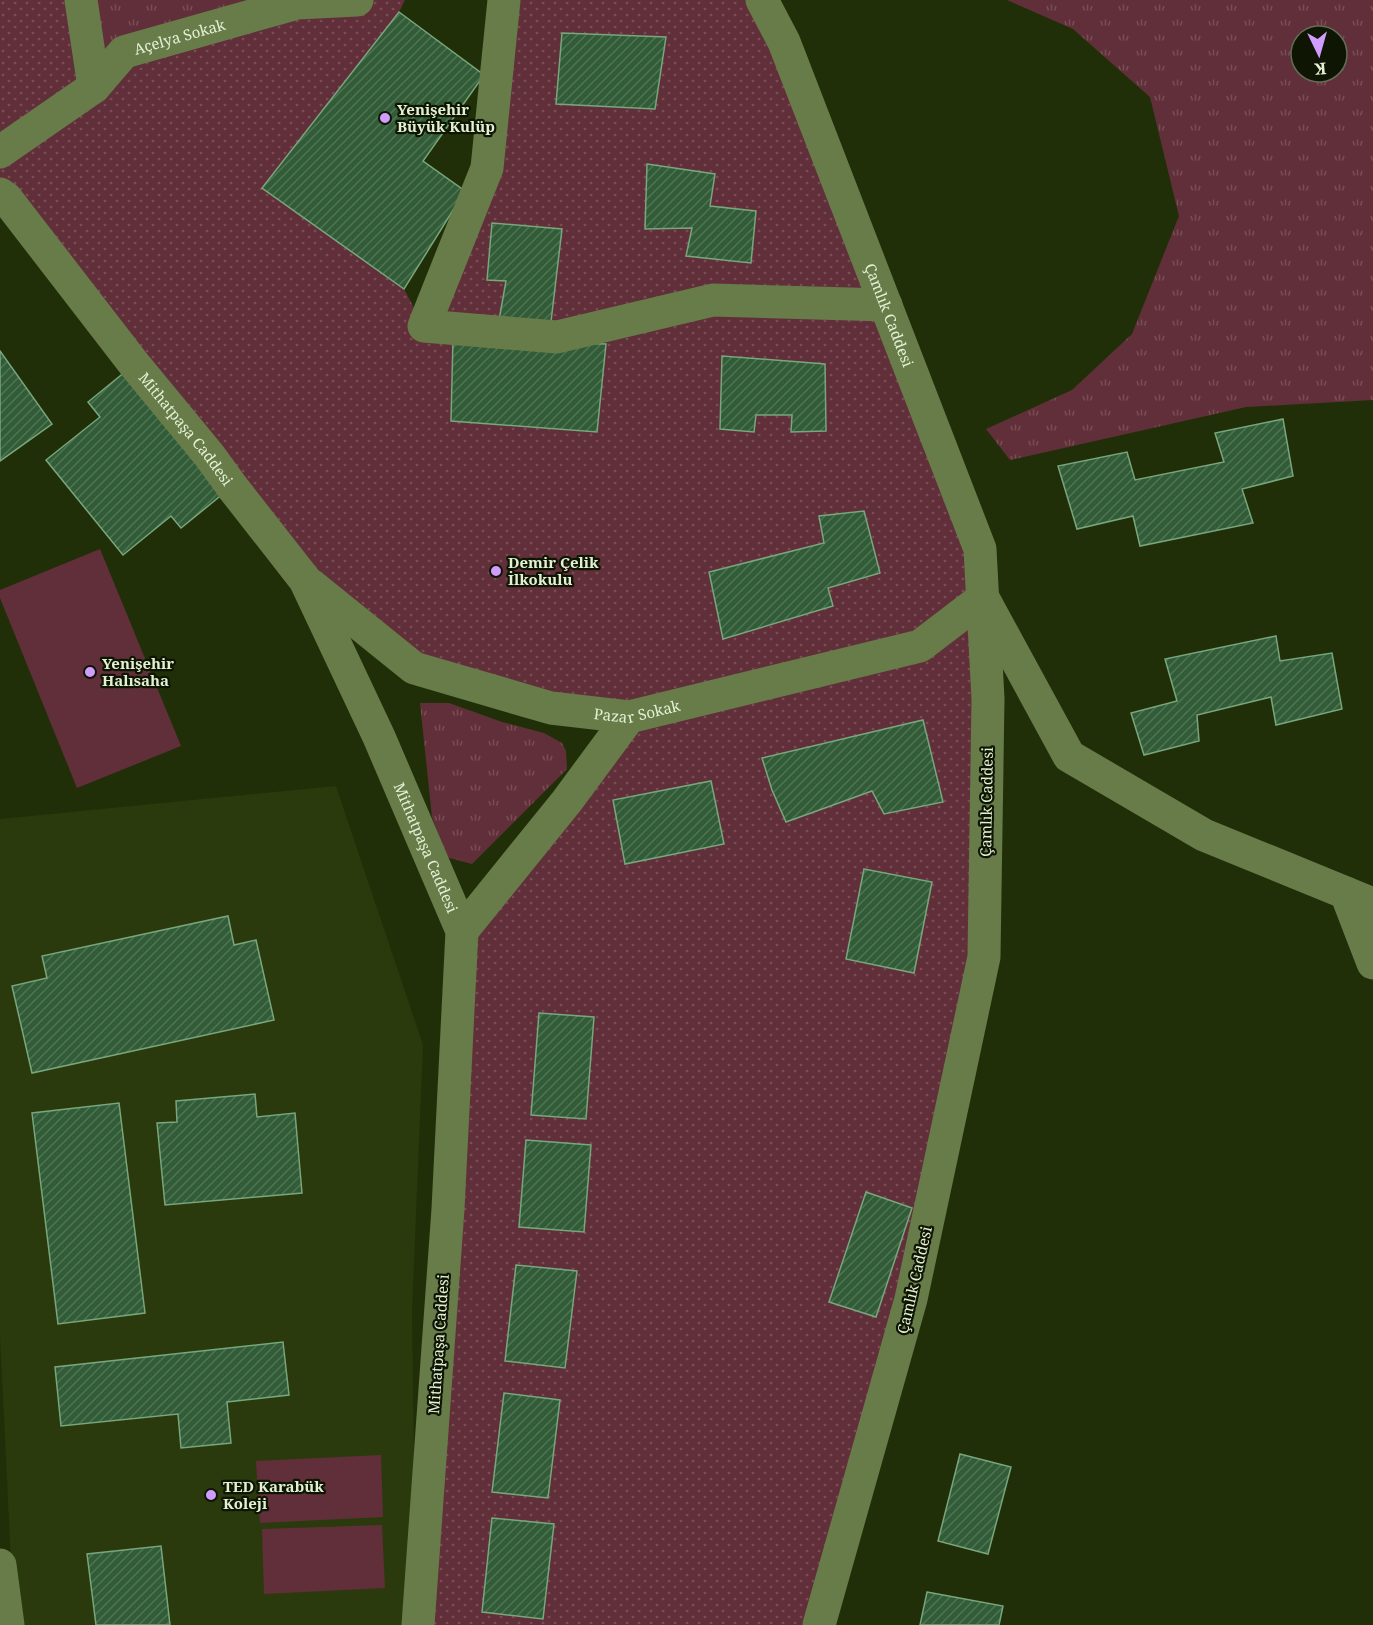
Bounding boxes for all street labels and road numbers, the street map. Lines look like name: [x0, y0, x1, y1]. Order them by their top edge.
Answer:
street label: Açelya Sokak: [131, 14, 228, 59]
street label: Çamlık Caddesi: [860, 260, 919, 370]
street label: Mithatpaşa Caddesi: [135, 368, 238, 490]
street label: Pazar Sokak: [593, 695, 682, 727]
street label: Çamlık Caddesi: [975, 747, 997, 857]
street label: Mithatpaşa Caddesi: [390, 779, 463, 916]
street label: Çamlık Caddesi: [892, 1224, 936, 1336]
street label: Mithatpaşa Caddesi: [423, 1273, 453, 1414]

